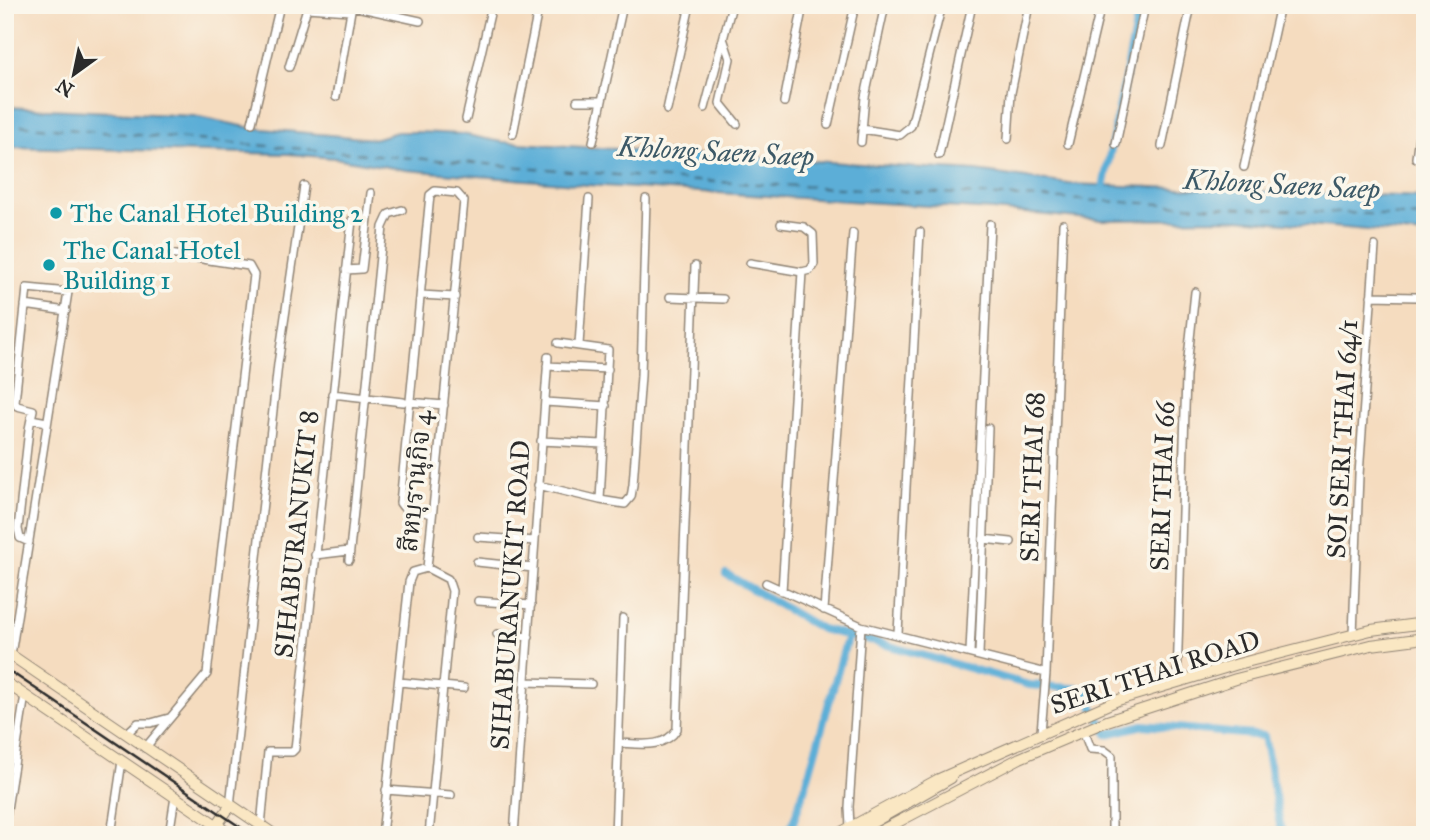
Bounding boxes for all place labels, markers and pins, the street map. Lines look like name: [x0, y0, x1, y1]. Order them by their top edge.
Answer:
place label: The Canal Hotel Building 2: [70, 197, 363, 229]
marker: The Canal Hotel Building 2: [48, 205, 64, 221]
place label: The Canal Hotel Building 1: [63, 234, 241, 296]
marker: The Canal Hotel Building 1: [41, 257, 57, 273]

